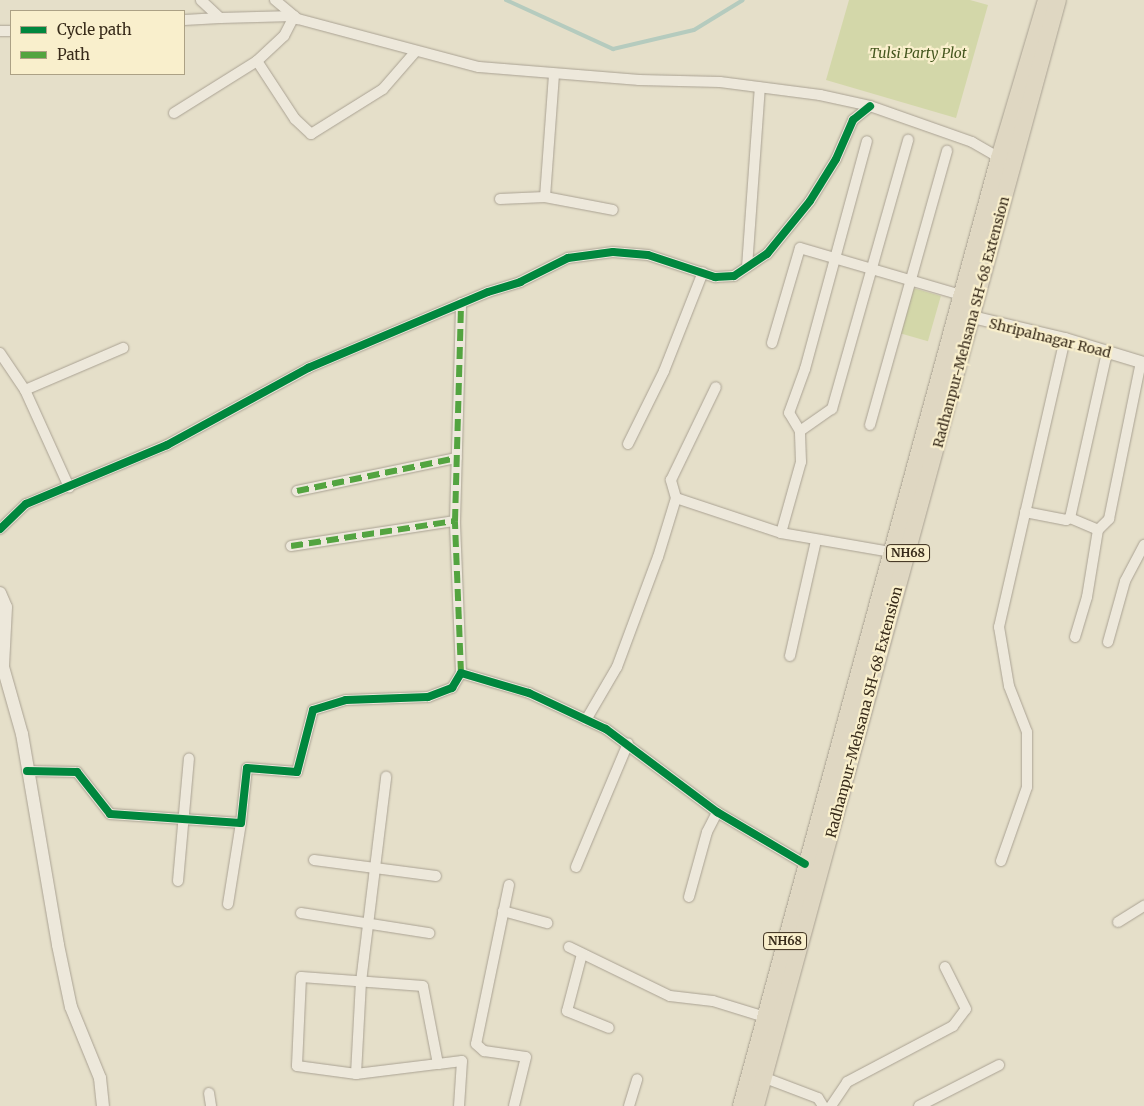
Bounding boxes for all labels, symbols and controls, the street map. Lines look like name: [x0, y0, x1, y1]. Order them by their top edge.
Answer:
legend: [10, 10, 185, 75]
text: Cycle path: [57, 20, 132, 39]
text: Path: [57, 45, 90, 64]
park label: Tulsi Party Plot: [869, 45, 967, 61]
street label: Radhanpur-Mehsana SH-68 Extension: [929, 194, 1013, 450]
street label: Shripalnagar Road: [987, 315, 1113, 361]
road number: NH68: [886, 544, 930, 562]
street label: Radhanpur-Mehsana SH-68 Extension: [822, 584, 906, 840]
road number: NH68: [762, 931, 808, 950]

